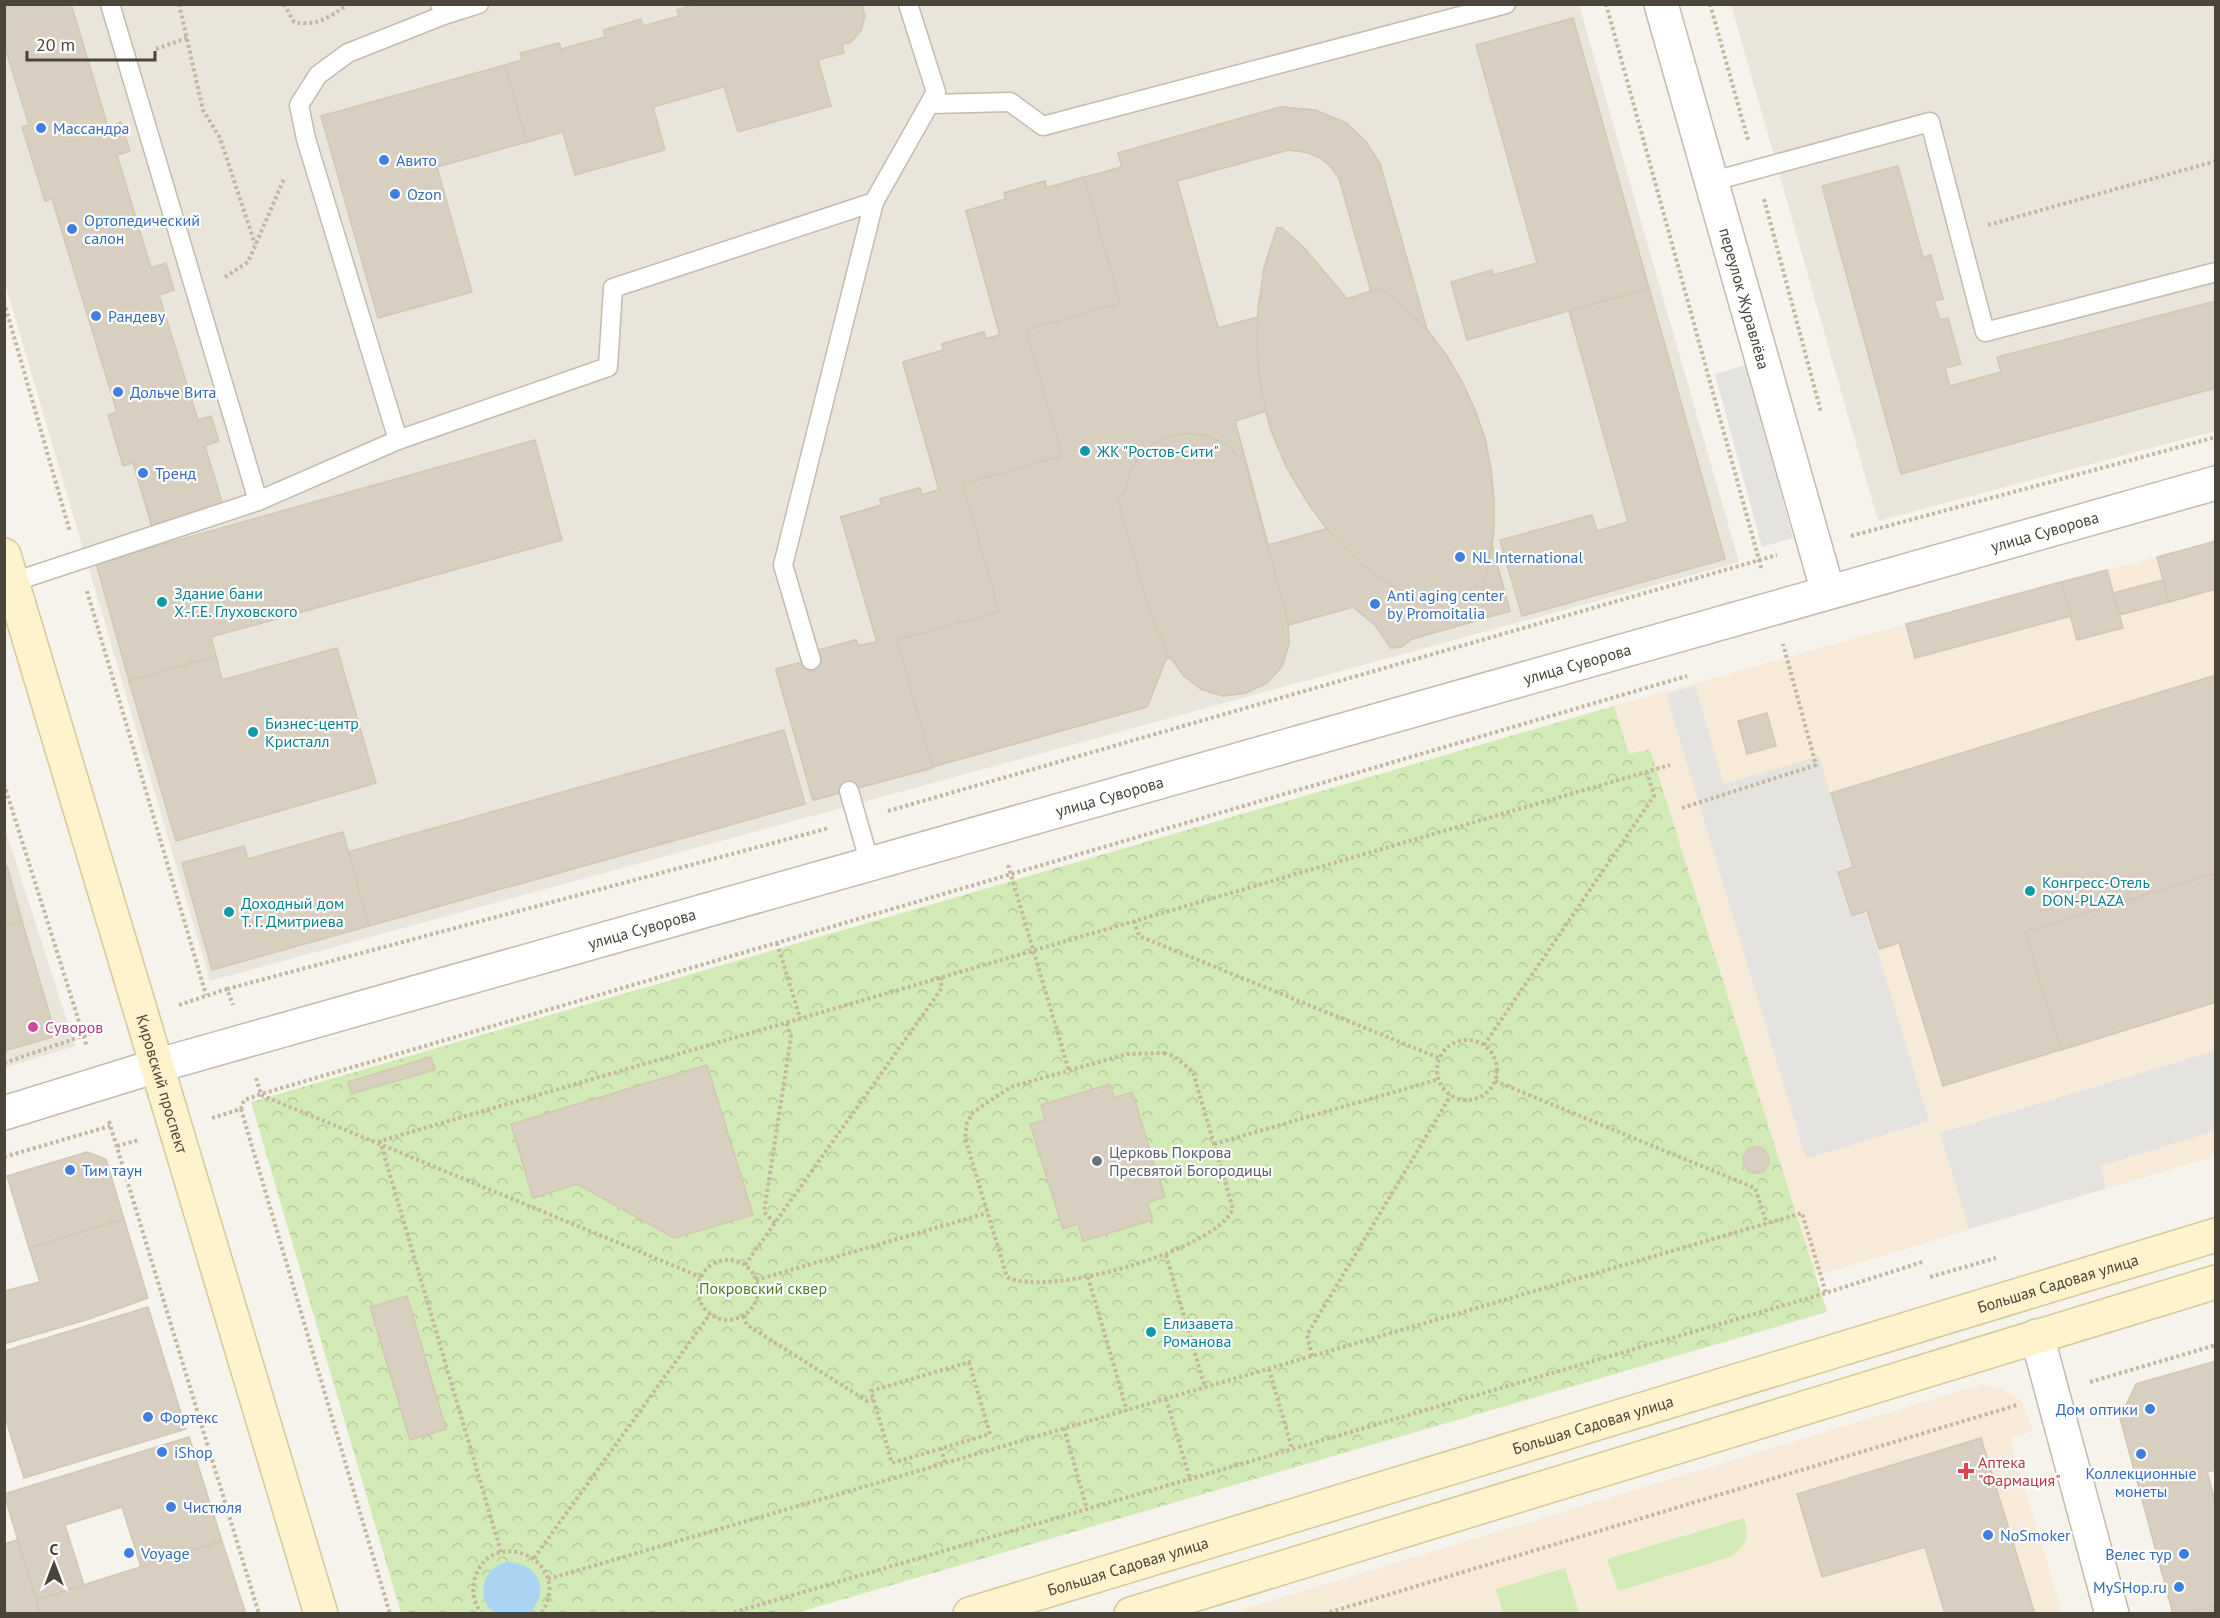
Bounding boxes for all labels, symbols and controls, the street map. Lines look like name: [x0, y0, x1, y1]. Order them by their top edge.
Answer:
scale bar: [27, 24, 154, 62]
text: 20 m: [36, 33, 75, 56]
place label: Массандра: [53, 118, 129, 138]
marker: Массандра: [34, 121, 48, 135]
place label: Авито: [396, 150, 437, 170]
marker: Авито: [377, 153, 391, 167]
place label: Ozon: [407, 184, 442, 204]
marker: Ozon: [388, 187, 402, 201]
place label: Ортопедический салон: [84, 210, 200, 248]
marker: Ортопедический салон: [65, 222, 79, 236]
street label: переулок Журавлёва: [1715, 225, 1774, 371]
place label: Рандеву: [108, 306, 166, 326]
marker: Рандеву: [89, 309, 103, 323]
place label: Дольче Вита: [130, 382, 216, 402]
marker: Дольче Вита: [111, 385, 125, 399]
place label: ЖК "Ростов-Сити": [1096, 441, 1219, 461]
marker: ЖК "Ростов-Сити": [1078, 444, 1092, 458]
place label: Тренд: [155, 463, 197, 483]
marker: Тренд: [136, 466, 150, 480]
street label: улица Суворова: [1988, 507, 2101, 556]
place label: NL International: [1472, 547, 1584, 567]
marker: NL International: [1453, 550, 1467, 564]
place label: Здание бани Х.-Г.Е. Глуховского: [174, 583, 298, 621]
place label: Anti aging center by Promoitalia: [1387, 585, 1505, 623]
marker: Здание бани Х.-Г.Е. Глуховского: [155, 595, 169, 609]
marker: Anti aging center by Promoitalia: [1368, 597, 1382, 611]
street label: улица Суворова: [1521, 639, 1633, 689]
place label: Бизнес-центр Кристалл: [265, 713, 359, 751]
marker: Бизнес-центр Кристалл: [246, 725, 260, 739]
street label: улица Суворова: [1053, 771, 1166, 821]
place label: Конгресс-Отель DON-PLAZA: [2042, 872, 2150, 910]
marker: Конгресс-Отель DON-PLAZA: [2023, 884, 2037, 898]
place label: Доходный дом Т. Г. Дмитриева: [241, 893, 344, 931]
street label: улица Суворова: [586, 904, 698, 953]
marker: Доходный дом Т. Г. Дмитриева: [222, 905, 236, 919]
street label: Кировский проспект: [132, 1012, 193, 1156]
place label: Суворов: [45, 1017, 103, 1037]
marker: Суворов: [26, 1020, 40, 1034]
place label: Церковь Покрова Пресвятой Богородицы: [1109, 1142, 1272, 1180]
marker: Церковь Покрова Пресвятой Богородицы: [1090, 1154, 1104, 1168]
place label: Тим таун: [82, 1160, 142, 1180]
marker: Тим таун: [63, 1163, 77, 1177]
street label: Большая Садовая улица: [1975, 1249, 2141, 1317]
park label: Покровский сквер: [699, 1278, 827, 1298]
place label: Елизавета Романова: [1163, 1313, 1234, 1351]
marker: Елизавета Романова: [1144, 1325, 1158, 1339]
street label: Большая Садовая улица: [1510, 1391, 1676, 1458]
place label: Дом оптики: [2056, 1399, 2138, 1419]
marker: Дом оптики: [2143, 1402, 2157, 1416]
place label: Фортекс: [160, 1407, 218, 1427]
marker: Фортекс: [141, 1410, 155, 1424]
place label: iShop: [174, 1442, 213, 1462]
marker: iShop: [155, 1445, 169, 1459]
marker: Коллекционные монеты: [2134, 1447, 2148, 1461]
place label: Аптека "Фармация": [1978, 1452, 2061, 1490]
place label: Коллекционные монеты: [2085, 1463, 2197, 1501]
marker: Аптека "Фармация": [1959, 1464, 1973, 1478]
place label: Чистюля: [183, 1497, 242, 1517]
marker: Чистюля: [164, 1500, 178, 1514]
place label: NoSmoker: [2000, 1525, 2071, 1545]
marker: NoSmoker: [1981, 1528, 1995, 1542]
street label: Большая Садовая улица: [1045, 1532, 1211, 1600]
north arrow: [24, 1534, 84, 1594]
text: С: [50, 1539, 59, 1559]
place label: Voyage: [140, 1543, 190, 1563]
place label: Велес тур: [2105, 1544, 2172, 1564]
marker: Voyage: [122, 1546, 136, 1560]
marker: Велес тур: [2177, 1547, 2191, 1561]
place label: MySHop.ru: [2093, 1577, 2167, 1597]
marker: MySHop.ru: [2172, 1580, 2186, 1594]

